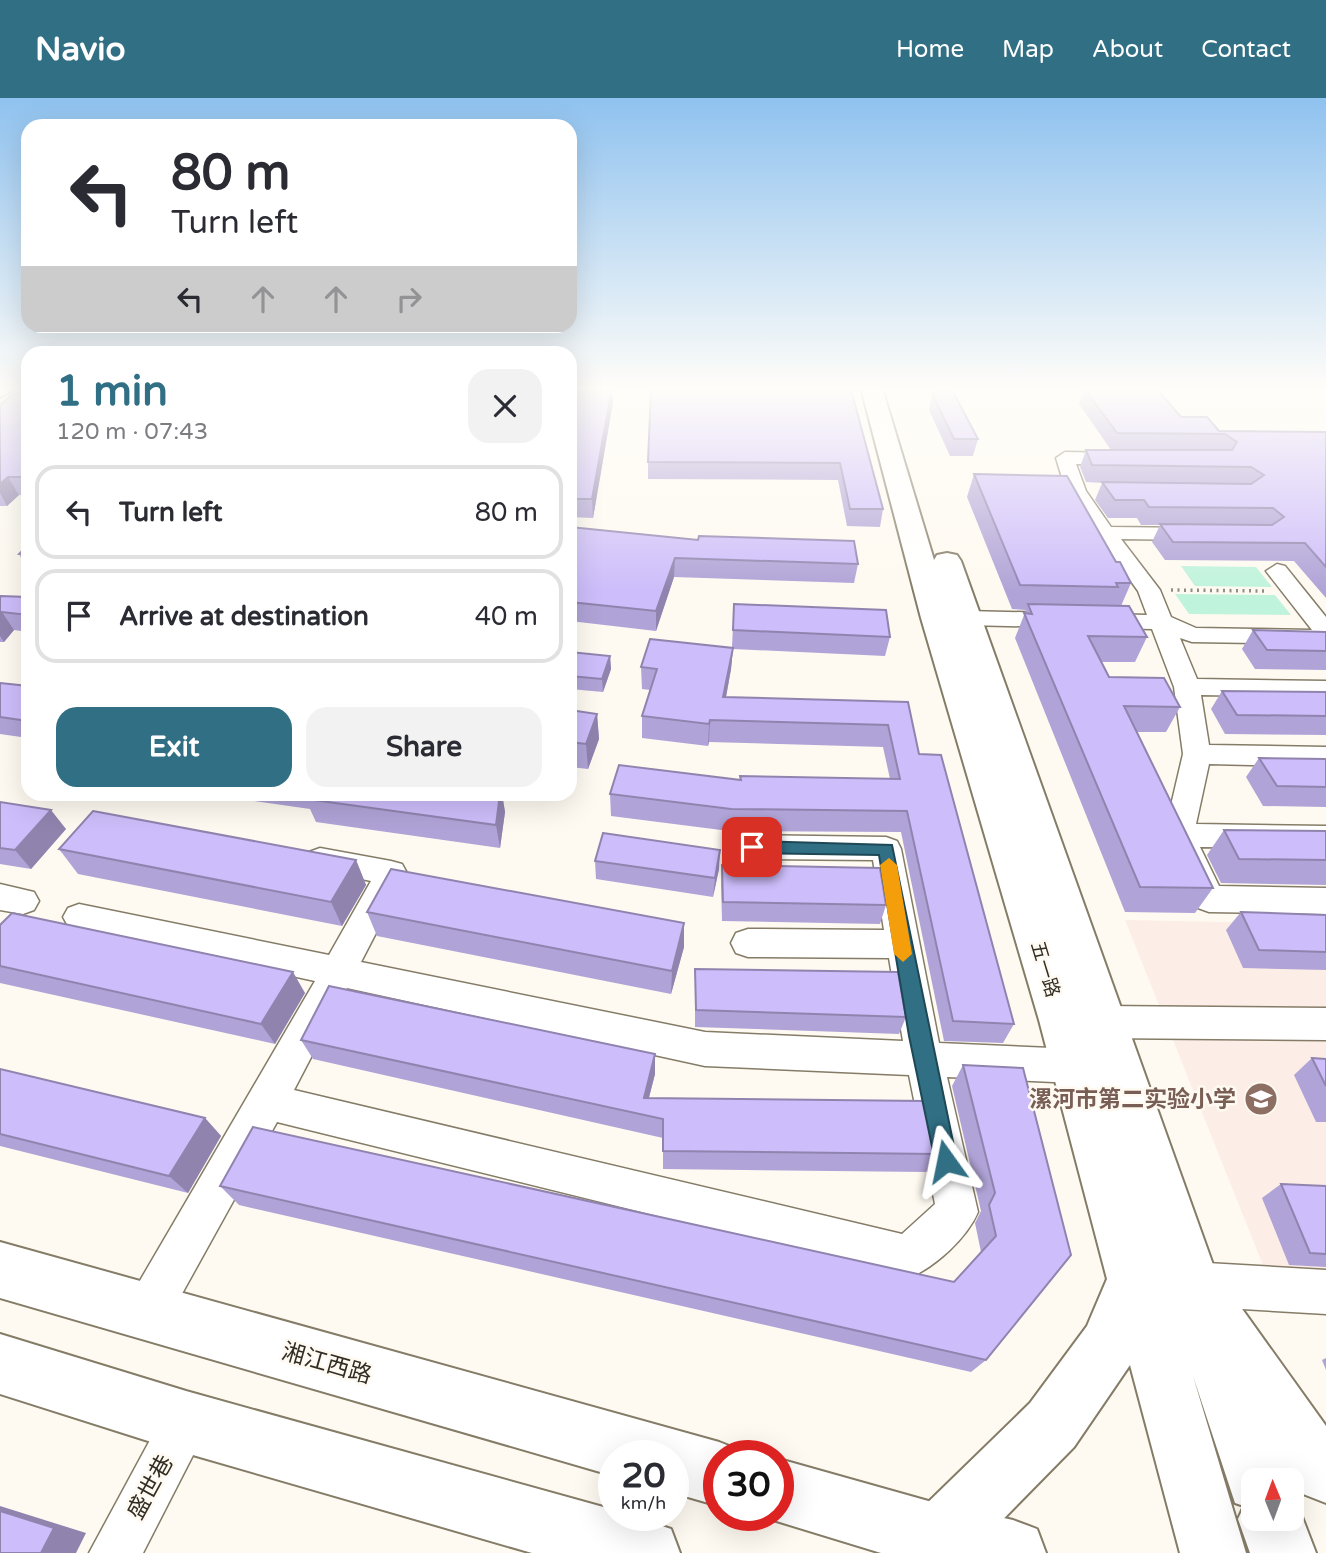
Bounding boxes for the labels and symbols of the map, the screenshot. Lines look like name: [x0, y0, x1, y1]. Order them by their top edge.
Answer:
pin: [722, 817, 782, 877]
street label: 五一路: [1026, 939, 1064, 1000]
school or university icon: 漯河市第二实验小学: [1242, 1080, 1280, 1118]
place label: 漯河市第二实验小学: [1029, 1086, 1236, 1114]
position arrow: [909, 1124, 983, 1198]
street label: 湘江西路: [279, 1338, 375, 1390]
speed limit sign: 30: [703, 1440, 794, 1531]
street label: 盛世巷: [122, 1451, 180, 1524]
north arrow: [1241, 1468, 1304, 1531]

